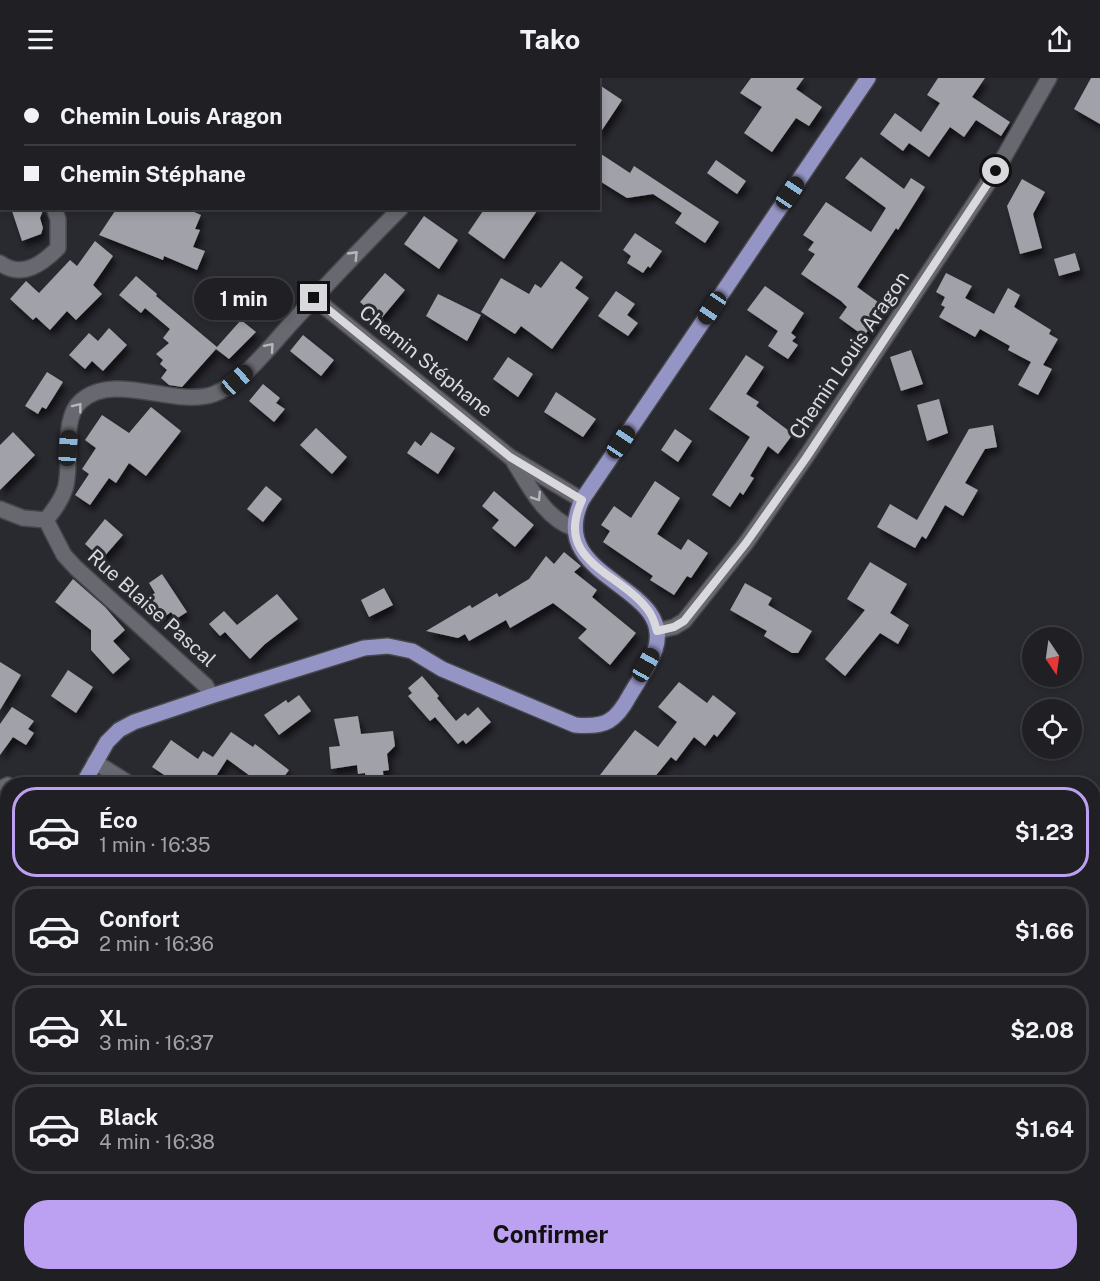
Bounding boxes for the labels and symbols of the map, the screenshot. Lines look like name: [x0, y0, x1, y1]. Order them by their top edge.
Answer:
route start: [982, 157, 1009, 184]
car: [772, 173, 808, 213]
one-way arrow: [347, 252, 358, 263]
street label: Chemin Louis Aragon: [784, 267, 914, 443]
callout: 1 min: [194, 277, 293, 319]
route end: [300, 284, 327, 311]
car: [694, 288, 730, 328]
street label: Chemin Stéphane: [354, 300, 498, 422]
one-way arrow: [263, 344, 274, 354]
car: [218, 361, 256, 399]
one-way arrow: [71, 403, 82, 414]
car: [603, 422, 639, 462]
car: [58, 429, 78, 467]
one-way arrow: [530, 490, 541, 501]
street label: Rue Blaise Pascal: [83, 544, 221, 672]
north arrow: [1022, 627, 1082, 687]
car: [629, 645, 663, 685]

